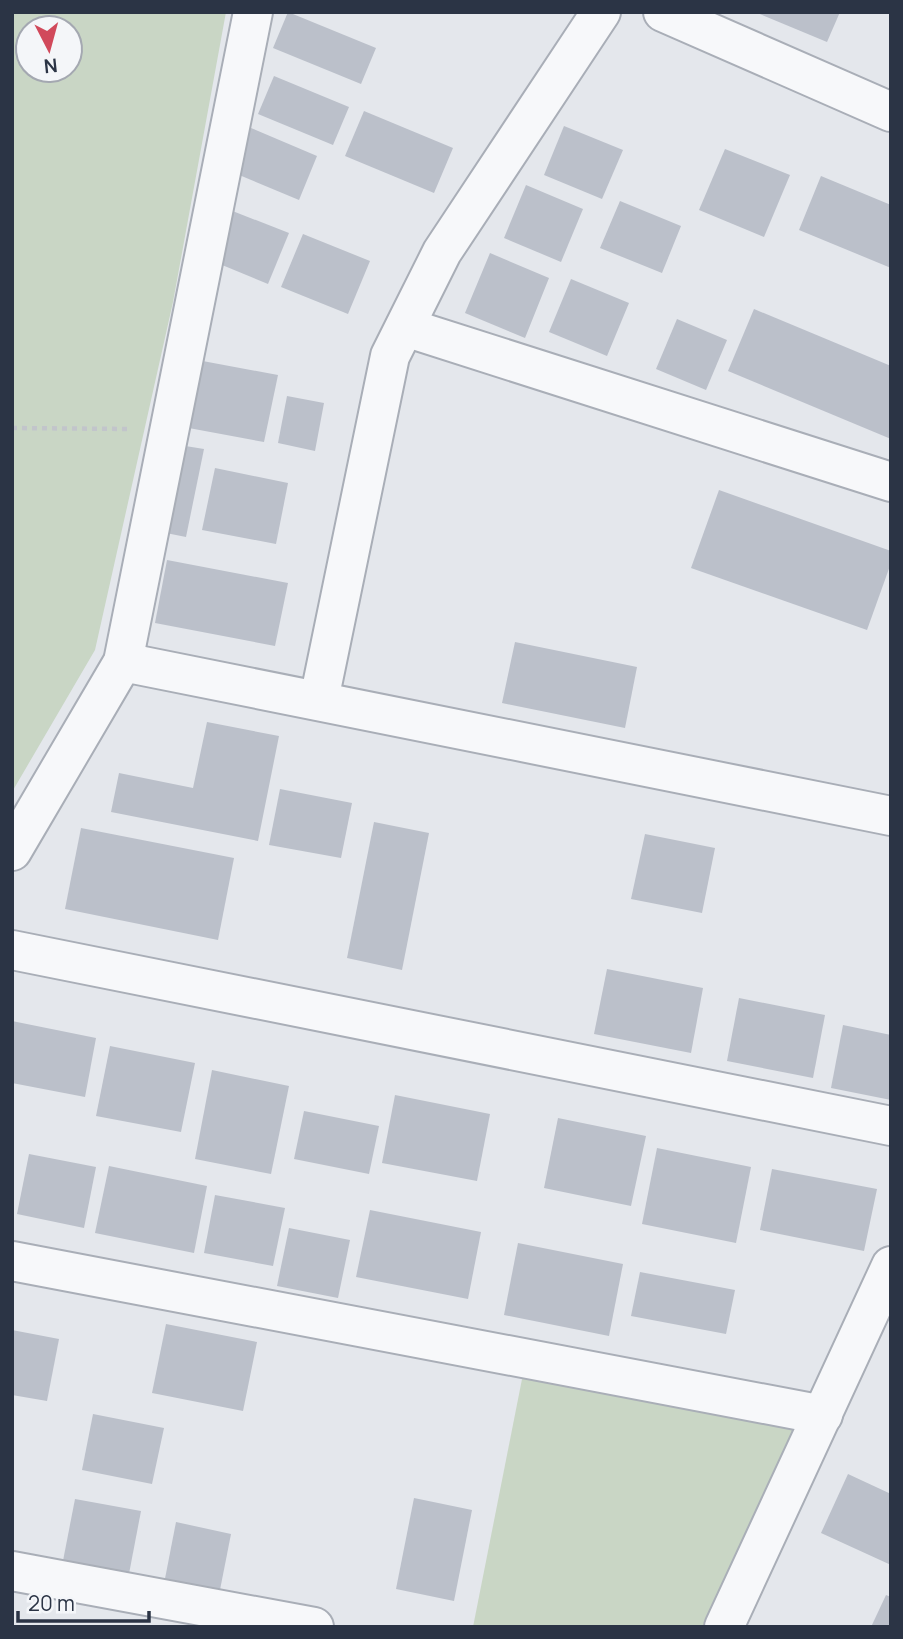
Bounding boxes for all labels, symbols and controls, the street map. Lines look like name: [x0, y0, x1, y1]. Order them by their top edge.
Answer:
north arrow: [14, 14, 84, 84]
text: N: [43, 52, 59, 80]
scale bar: [18, 1580, 149, 1624]
text: 20 m: [28, 1589, 75, 1617]

